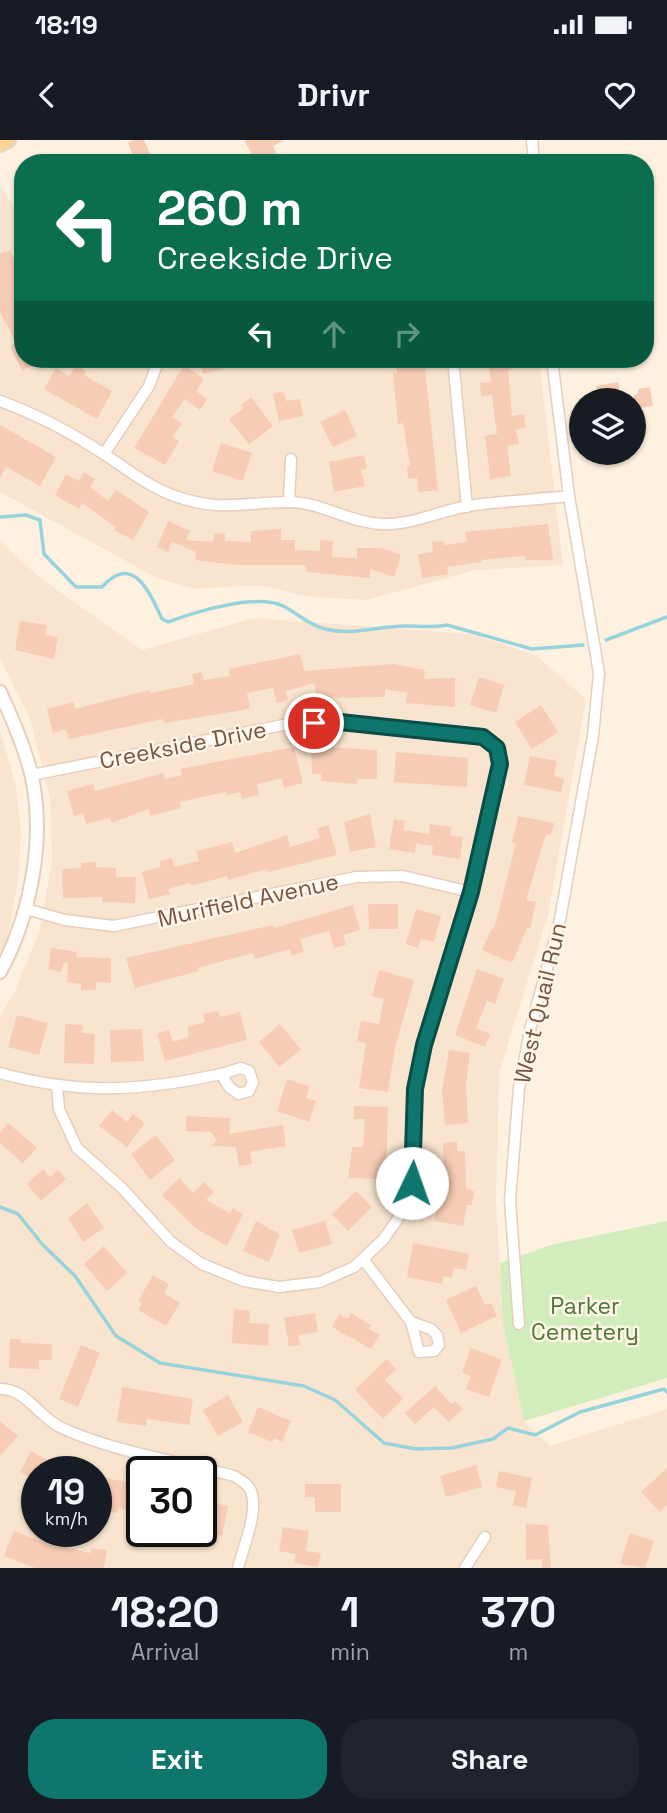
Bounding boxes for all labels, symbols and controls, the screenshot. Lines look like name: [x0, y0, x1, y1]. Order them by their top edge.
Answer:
text: 18:19: [35, 8, 98, 42]
text: Drivr: [297, 75, 370, 115]
icon: back: [28, 76, 66, 114]
icon: heart: [601, 76, 639, 114]
text: 260 m: [157, 177, 302, 239]
icon: left: [42, 182, 133, 273]
text: Creekside Drive: [157, 238, 393, 278]
icon: left: [242, 315, 280, 353]
icon: ahead: [315, 315, 353, 353]
icon: right: [388, 315, 426, 353]
map controls: [569, 388, 646, 465]
button: layers: [569, 388, 646, 465]
pin: [284, 693, 344, 753]
icon: arrive: [295, 704, 333, 742]
street label: Creekside Drive: [97, 714, 269, 776]
street label: Murifield Avenue: [155, 866, 341, 934]
street label: West Quail Run: [507, 920, 573, 1086]
position arrow: [375, 1146, 449, 1220]
park label: Parker Cemetery: [531, 1291, 639, 1347]
speed limit sign: 30: [126, 1456, 217, 1547]
text: 19: [48, 1470, 85, 1514]
text: km/h: [45, 1507, 88, 1530]
text: 18:20: [111, 1586, 220, 1639]
text: 1: [341, 1586, 360, 1639]
text: 370: [480, 1586, 556, 1639]
text: Arrival: [131, 1637, 199, 1667]
text: min: [330, 1637, 370, 1667]
text: m: [508, 1637, 528, 1667]
button: Exit: [28, 1719, 327, 1799]
button: Share: [341, 1719, 639, 1799]

